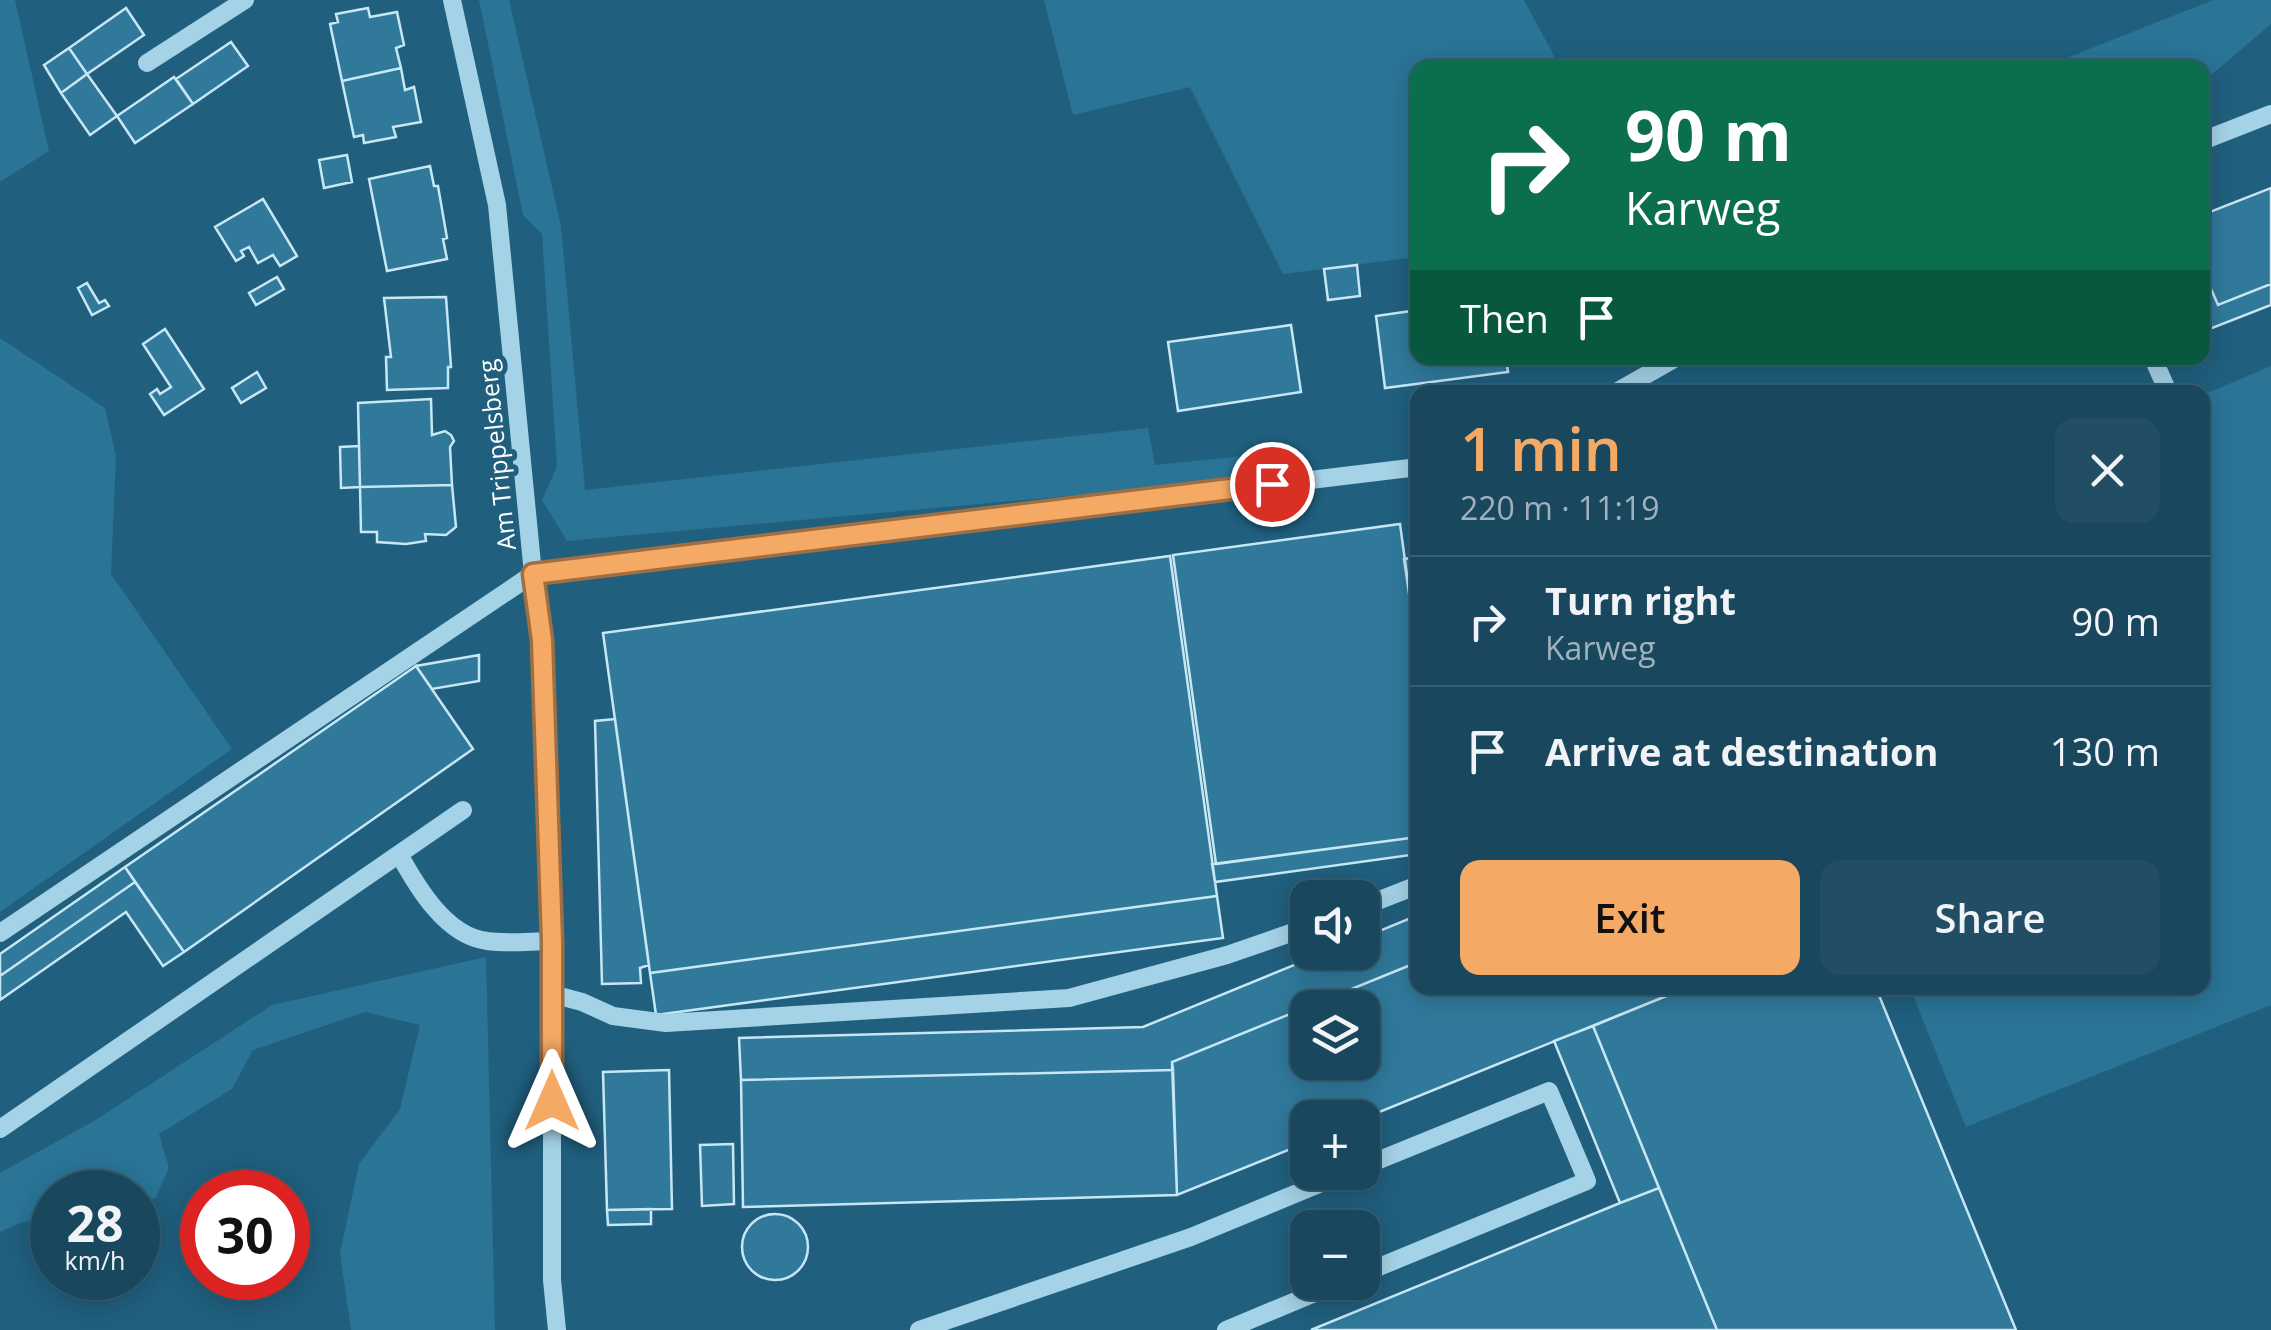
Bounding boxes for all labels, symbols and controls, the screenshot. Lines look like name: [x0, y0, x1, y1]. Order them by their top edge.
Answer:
text: 90 m: [1625, 86, 1792, 182]
icon: right: [1460, 100, 1590, 230]
text: Karweg: [1625, 177, 1781, 238]
icon: arrive: [1569, 290, 1624, 345]
text: Then: [1460, 292, 1549, 344]
street label: Am Trippelsberg: [469, 357, 523, 552]
text: 1 min: [1460, 407, 1622, 489]
button: close: [2055, 418, 2160, 523]
pin: [1230, 442, 1315, 527]
icon: arrive: [1245, 457, 1300, 512]
text: 220 m · 11:19: [1460, 486, 1659, 529]
text: Turn right: [1545, 574, 1736, 626]
icon: right: [1460, 594, 1515, 649]
text: 90 m: [2071, 595, 2160, 647]
text: Karweg: [1545, 626, 1656, 669]
icon: arrive: [1460, 724, 1515, 779]
text: Arrive at destination: [1545, 725, 1939, 777]
text: 130 m: [2050, 725, 2160, 777]
button: Exit: [1460, 860, 1800, 975]
button: Share: [1820, 860, 2160, 975]
map controls: [1290, 880, 1380, 1300]
button: sound: [1290, 880, 1380, 970]
button: layers: [1290, 990, 1380, 1080]
position arrow: [500, 1049, 604, 1153]
button: +: [1290, 1100, 1380, 1190]
speed limit sign: 30: [180, 1170, 310, 1300]
text: 28: [66, 1189, 124, 1257]
button: −: [1290, 1210, 1380, 1300]
text: km/h: [65, 1243, 125, 1277]

